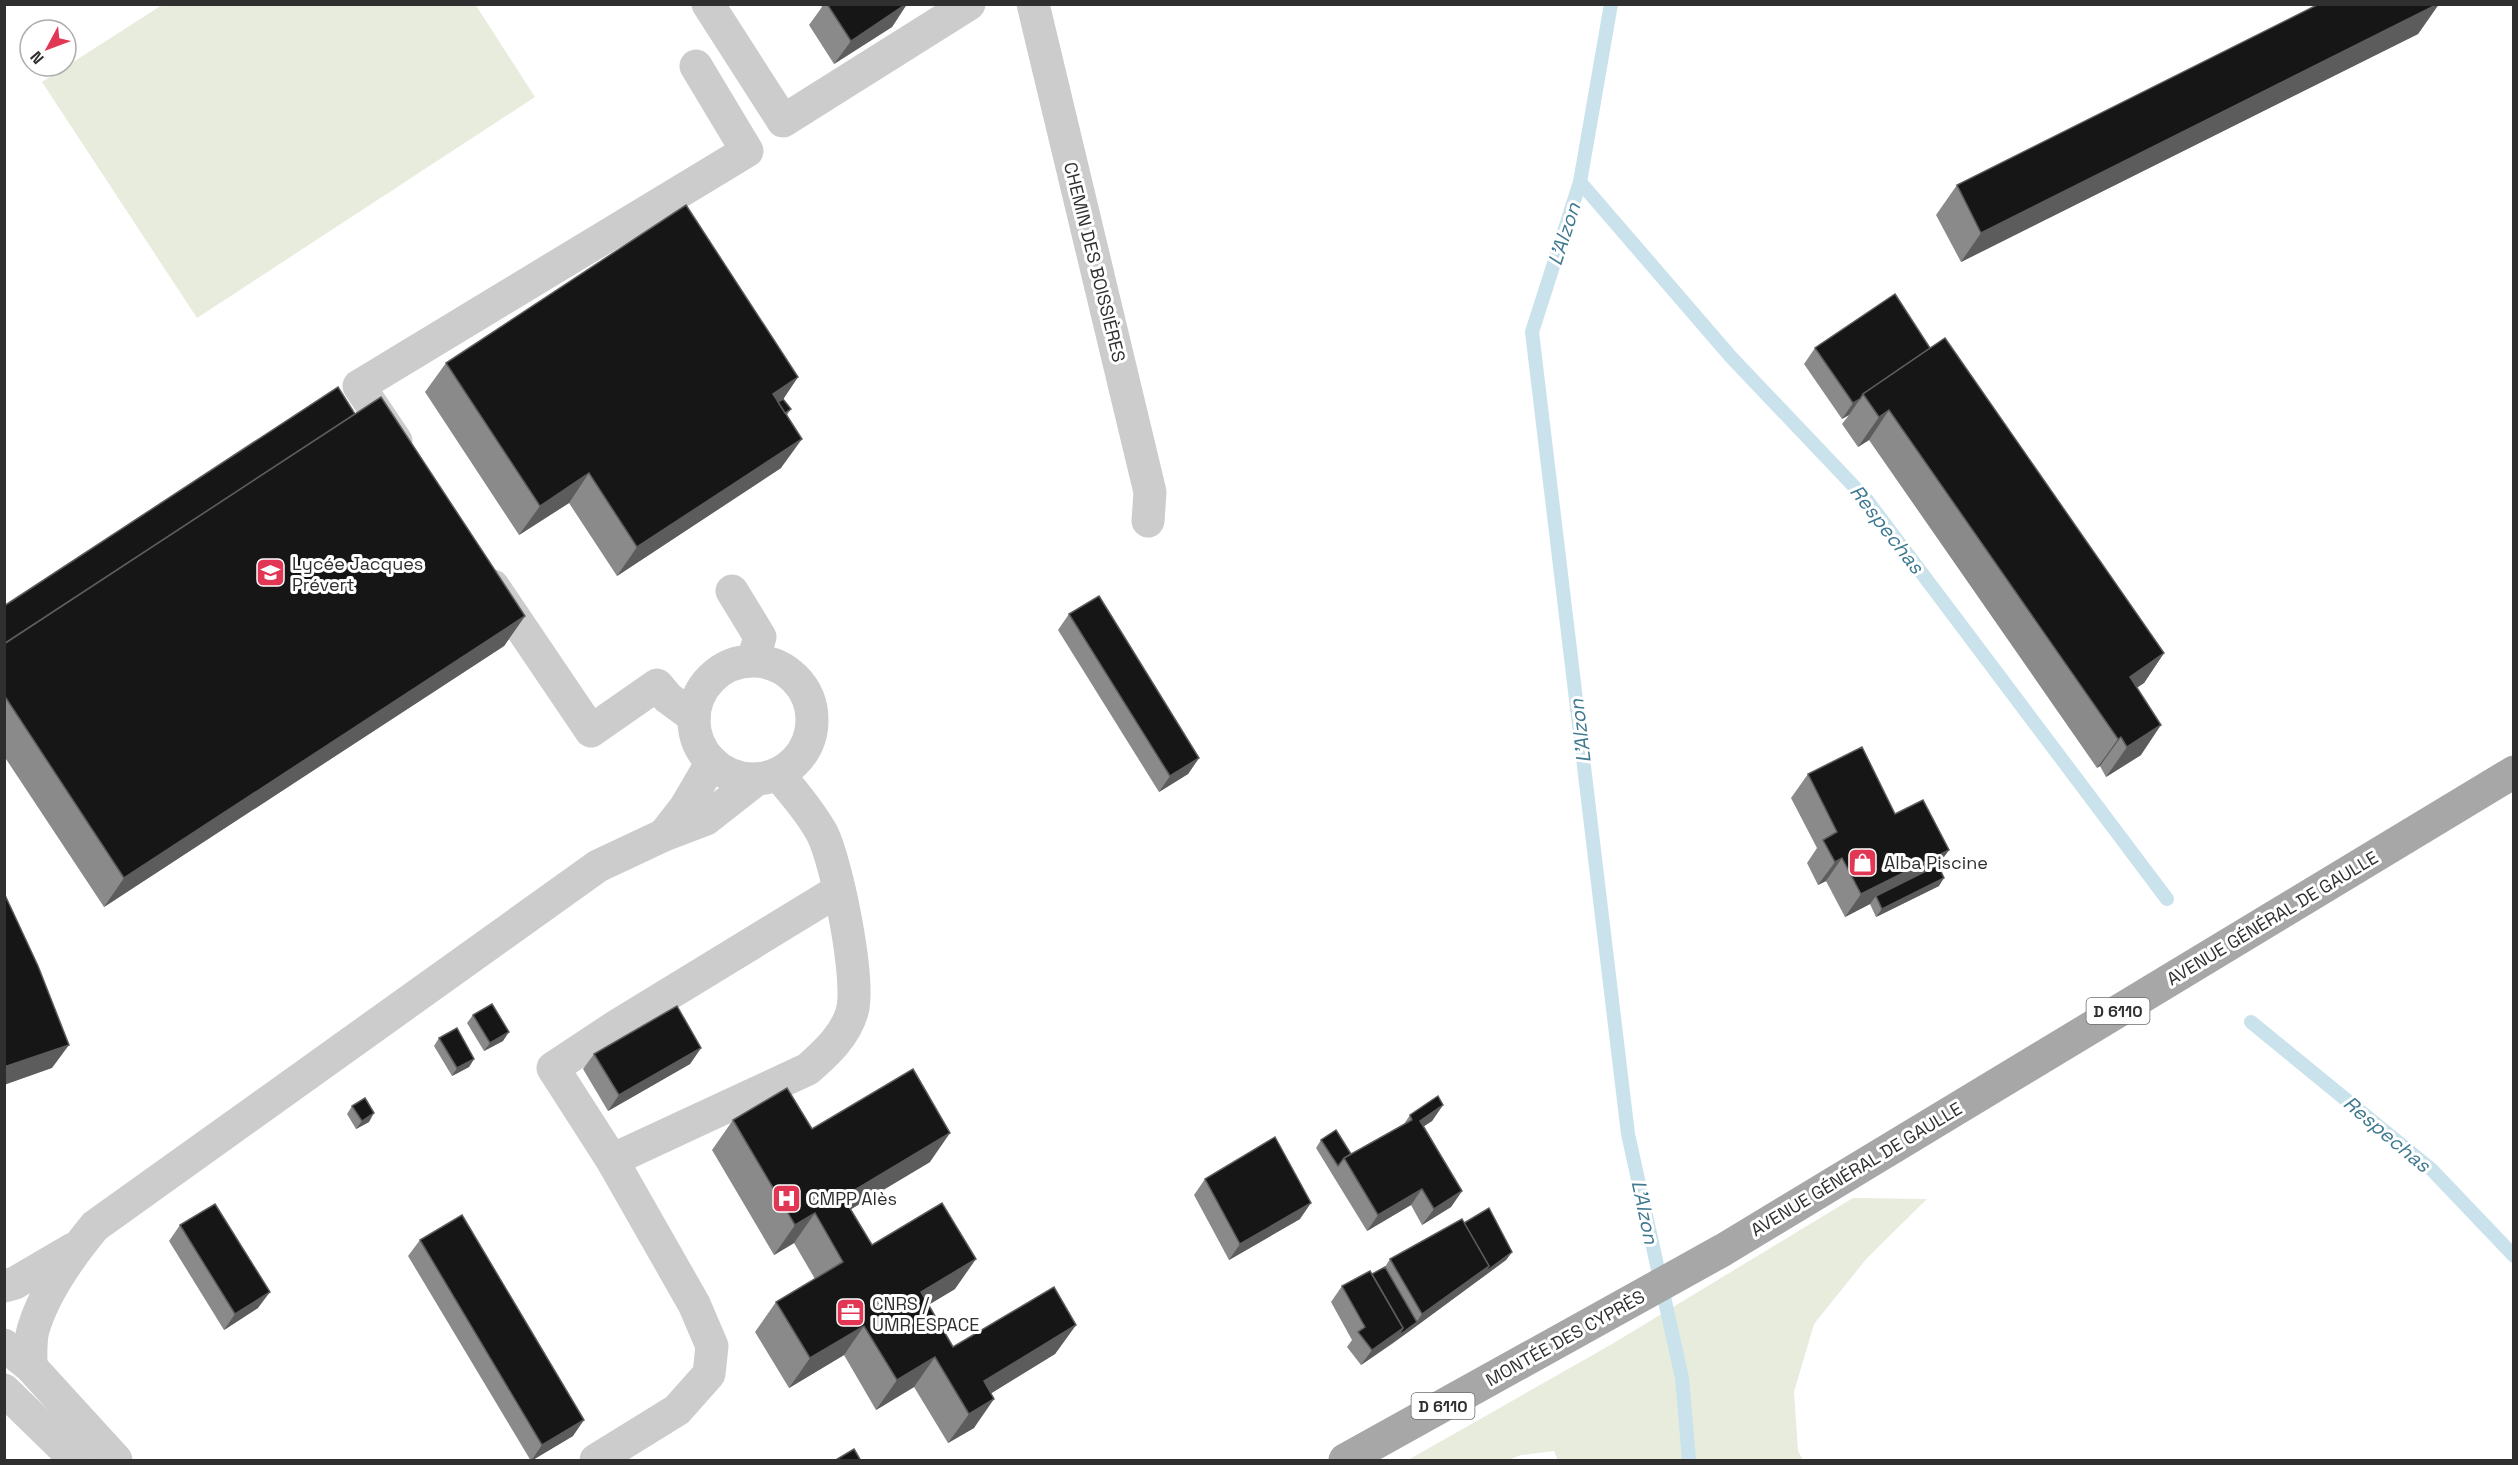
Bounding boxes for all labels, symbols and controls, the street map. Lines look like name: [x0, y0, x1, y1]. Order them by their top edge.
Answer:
north arrow: [18, 18, 78, 78]
text: N: [26, 47, 49, 68]
street label: CHEMIN DES BOISSIÈRES: [1059, 160, 1131, 364]
water label: L'Alzon: [1542, 199, 1587, 269]
water label: Respechas: [1844, 479, 1931, 580]
place label: Lycée Jacques Prévert: [292, 552, 423, 596]
school or university icon: Lycée Jacques Prévert: [255, 557, 287, 589]
water label: L'Alzon: [1563, 697, 1597, 764]
shop icon: Alba Piscine: [1847, 846, 1879, 878]
street label: AVENUE GÉNÉRAL DE GAULLE: [2162, 846, 2382, 990]
place label: Alba Piscine: [1884, 851, 1988, 874]
road number: D 6110: [2086, 998, 2150, 1024]
water label: Respechas: [2338, 1090, 2437, 1179]
street label: AVENUE GÉNÉRAL DE GAULLE: [1746, 1097, 1966, 1241]
water label: L'Alzon: [1626, 1178, 1665, 1247]
hospital icon: CMPP Alès: [771, 1182, 803, 1214]
place label: CMPP Alès: [808, 1187, 897, 1210]
street label: MONTÉE DES CYPRÈS: [1481, 1285, 1649, 1391]
place label: CNRS / UMR ESPACE: [872, 1292, 979, 1336]
office icon: CNRS / UMR ESPACE: [835, 1297, 867, 1329]
road number: D 6110: [1412, 1393, 1474, 1419]

